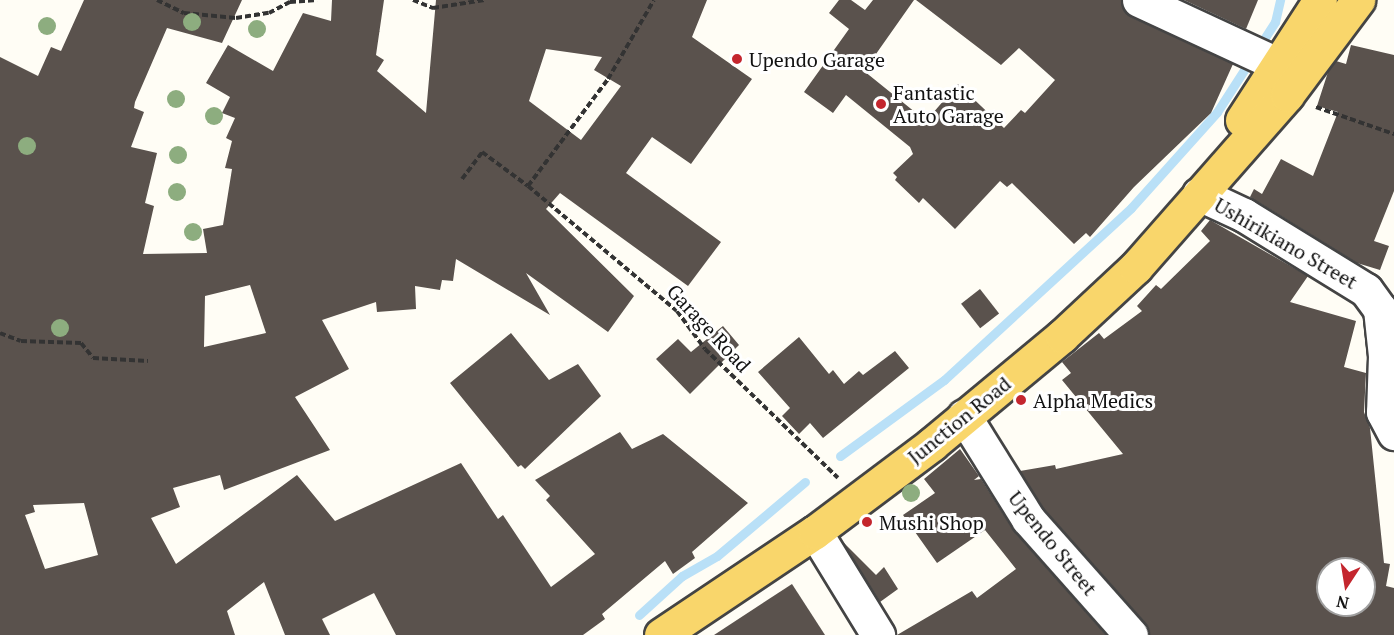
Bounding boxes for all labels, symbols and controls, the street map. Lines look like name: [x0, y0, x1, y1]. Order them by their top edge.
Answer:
place label: Upendo Garage: [749, 47, 885, 71]
marker: Upendo Garage: [730, 52, 744, 66]
place label: Fantastic Auto Garage: [893, 80, 1004, 127]
marker: Fantastic Auto Garage: [874, 97, 888, 111]
street label: Ushirikiano Street: [1210, 192, 1362, 294]
street label: Garage Road: [662, 279, 756, 377]
street label: Junction Road: [903, 371, 1015, 469]
place label: Alpha Medics: [1033, 388, 1153, 412]
marker: Alpha Medics: [1014, 393, 1028, 407]
street label: Upendo Street: [1004, 486, 1102, 600]
place label: Mushi Shop: [879, 510, 984, 534]
marker: Mushi Shop: [860, 515, 874, 529]
north arrow: [1316, 557, 1376, 617]
text: N: [1334, 591, 1351, 615]

